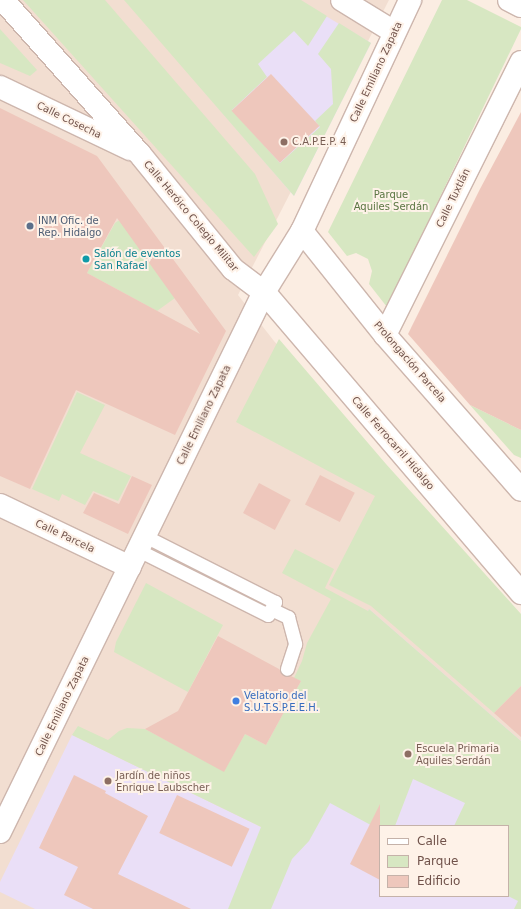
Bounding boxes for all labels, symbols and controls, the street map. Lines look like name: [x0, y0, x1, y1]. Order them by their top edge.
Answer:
street label: Calle Emiliano Zapata: [347, 20, 405, 124]
street label: Calle Cosecha: [35, 99, 103, 141]
place label: C.A.P.E.P. 4: [292, 136, 346, 148]
marker: C.A.P.E.P. 4: [279, 137, 289, 147]
street label: Calle Heróico Colegio Militar: [141, 158, 241, 274]
street label: Calle Tuxtlán: [434, 167, 472, 229]
park label: Parque Aquiles Serdán: [354, 188, 428, 212]
place label: INM Ofic. de Rep. Hidalgo: [38, 214, 101, 238]
marker: INM Ofic. de Rep. Hidalgo: [25, 221, 35, 231]
place label: Salón de eventos San Rafael: [94, 247, 180, 270]
marker: Salón de eventos San Rafael: [81, 254, 91, 264]
street label: Prolongación Parcela: [371, 319, 449, 405]
street label: Calle Emiliano Zapata: [175, 363, 233, 467]
street label: Calle Ferrocarril Hidalgo: [349, 394, 437, 492]
street label: Calle Parcela: [33, 517, 97, 555]
street label: Calle Emiliano Zapata: [33, 654, 91, 758]
place label: Velatorio del S.U.T.S.P.E.E.H.: [244, 689, 319, 712]
marker: Velatorio del S.U.T.S.P.E.E.H.: [231, 696, 241, 706]
place label: Escuela Primaria Aquiles Serdán: [416, 742, 499, 766]
marker: Escuela Primaria Aquiles Serdán: [403, 749, 413, 759]
place label: Jardín de niños Enrique Laubscher: [116, 769, 209, 792]
marker: Jardín de niños Enrique Laubscher: [103, 776, 113, 786]
legend: [379, 825, 509, 897]
text: Calle: [417, 834, 447, 848]
text: Parque: [417, 854, 458, 868]
text: Edificio: [417, 874, 460, 888]

